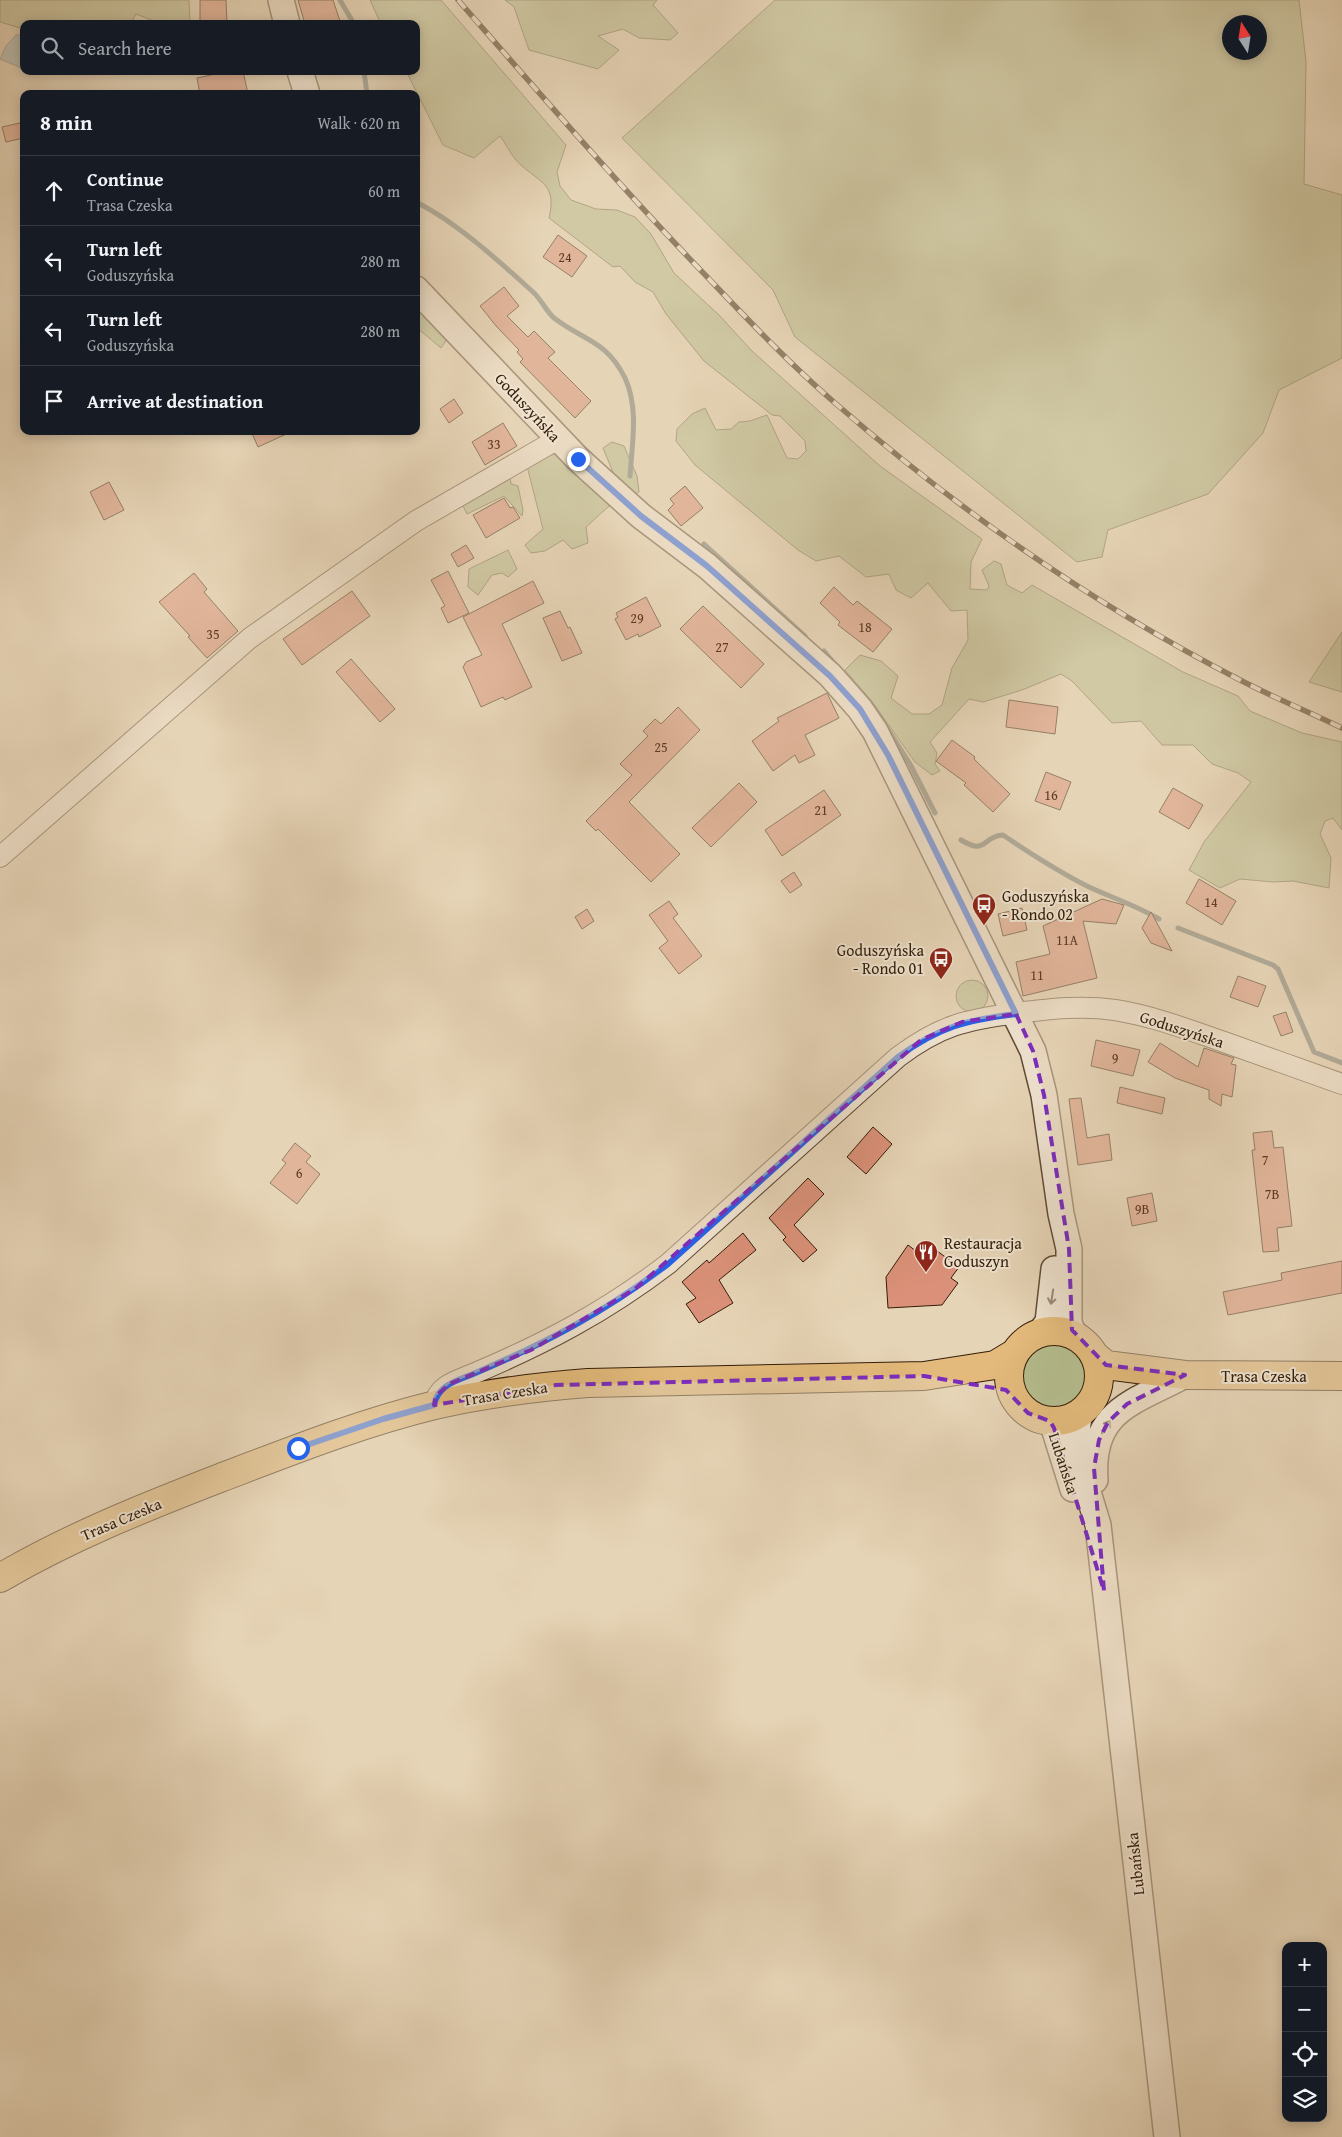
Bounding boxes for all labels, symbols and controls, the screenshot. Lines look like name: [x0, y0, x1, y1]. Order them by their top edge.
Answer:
north arrow: [1222, 15, 1267, 60]
search box: [20, 20, 420, 75]
icon: search: [38, 34, 66, 62]
text: Search here: [78, 34, 172, 62]
text: 8 min: [40, 107, 92, 138]
text: Walk · 620 m: [317, 111, 400, 135]
text: Continue: [87, 165, 164, 193]
icon: ahead: [40, 177, 68, 205]
text: 60 m: [368, 179, 400, 203]
text: Trasa Czeska: [87, 193, 173, 217]
text: Turn left: [87, 235, 162, 263]
icon: left: [40, 247, 68, 275]
house number: 24: [558, 247, 572, 267]
text: 280 m: [360, 249, 400, 273]
text: Goduszyńska: [87, 263, 174, 287]
text: Turn left: [87, 305, 162, 333]
icon: left: [40, 317, 68, 345]
text: 280 m: [360, 319, 400, 343]
text: Goduszyńska: [87, 333, 174, 357]
street label: Goduszyńska: [490, 367, 567, 447]
icon: arrive: [40, 387, 68, 415]
text: Arrive at destination: [87, 387, 263, 415]
house number: 33: [487, 434, 501, 454]
route end: [567, 448, 590, 471]
house number: 29: [630, 608, 644, 628]
house number: 18: [858, 617, 872, 637]
house number: 35: [206, 624, 220, 644]
house number: 27: [715, 637, 729, 657]
house number: 25: [654, 737, 668, 757]
house number: 16: [1044, 785, 1058, 805]
house number: 21: [814, 800, 828, 820]
place label: Goduszyńska - Rondo 02: [1002, 884, 1090, 926]
bus stop icon: Goduszyńska - Rondo 02: [971, 892, 997, 926]
house number: 14: [1204, 892, 1218, 912]
house number: 11A: [1056, 930, 1078, 950]
place label: Goduszyńska - Rondo 01: [837, 938, 924, 980]
bus stop icon: Goduszyńska - Rondo 01: [928, 946, 954, 980]
house number: 11: [1030, 965, 1044, 985]
street label: Goduszyńska: [1137, 1004, 1228, 1054]
house number: 9: [1112, 1048, 1119, 1068]
house number: 7: [1262, 1150, 1269, 1170]
house number: 6: [296, 1163, 303, 1183]
house number: 7B: [1265, 1184, 1279, 1204]
house number: 9B: [1135, 1199, 1149, 1219]
place label: Restauracja Goduszyn: [944, 1231, 1022, 1273]
restaurant icon: Restauracja Goduszyn: [913, 1239, 939, 1273]
one-way arrow: [1046, 1289, 1056, 1305]
street label: Trasa Czeska: [1221, 1364, 1307, 1388]
street label: Trasa Czeska: [461, 1374, 550, 1412]
one-way arrow: [1101, 1420, 1111, 1434]
street label: Lubańska: [1043, 1429, 1085, 1497]
route start: [287, 1437, 310, 1460]
street label: Trasa Czeska: [77, 1491, 166, 1547]
street label: Lubańska: [1120, 1831, 1150, 1897]
map controls: [1282, 1942, 1327, 2122]
button: +: [1282, 1942, 1327, 1987]
button: −: [1282, 1987, 1327, 2032]
button: locate: [1282, 2032, 1327, 2077]
button: layers: [1282, 2077, 1327, 2122]

